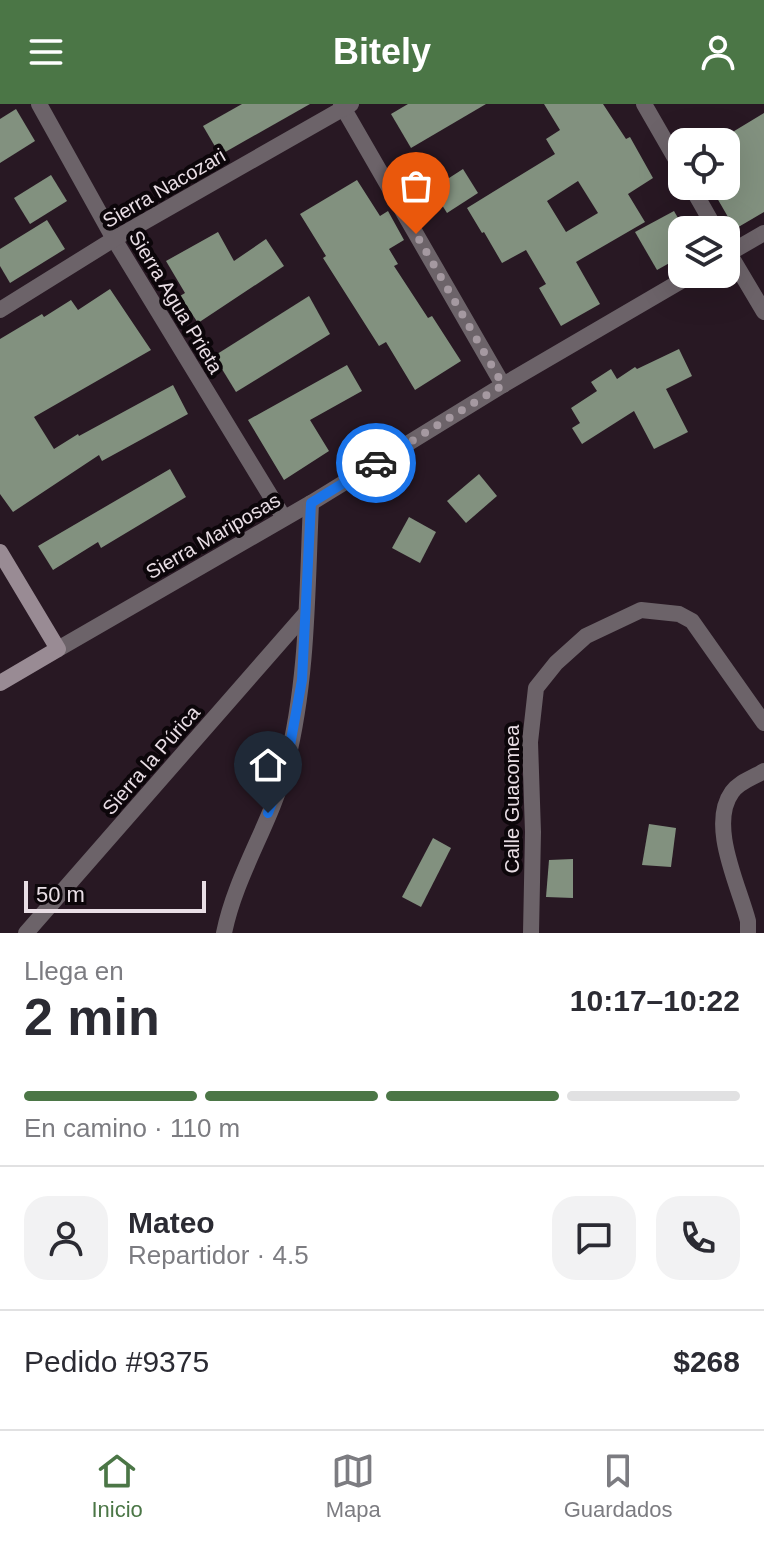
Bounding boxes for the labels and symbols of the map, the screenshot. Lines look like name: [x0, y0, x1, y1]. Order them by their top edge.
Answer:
street label: Sierra Nacozari: [99, 144, 229, 232]
pin: [382, 152, 450, 234]
street label: Sierra Agua Prieta: [125, 227, 228, 378]
courier: [336, 423, 416, 503]
street label: Sierra Mariposas: [142, 489, 284, 583]
street label: Sierra la Púrica: [98, 701, 205, 819]
street label: Calle Guacomea: [501, 724, 523, 873]
pin: [234, 731, 302, 813]
scale bar: [24, 877, 206, 913]

